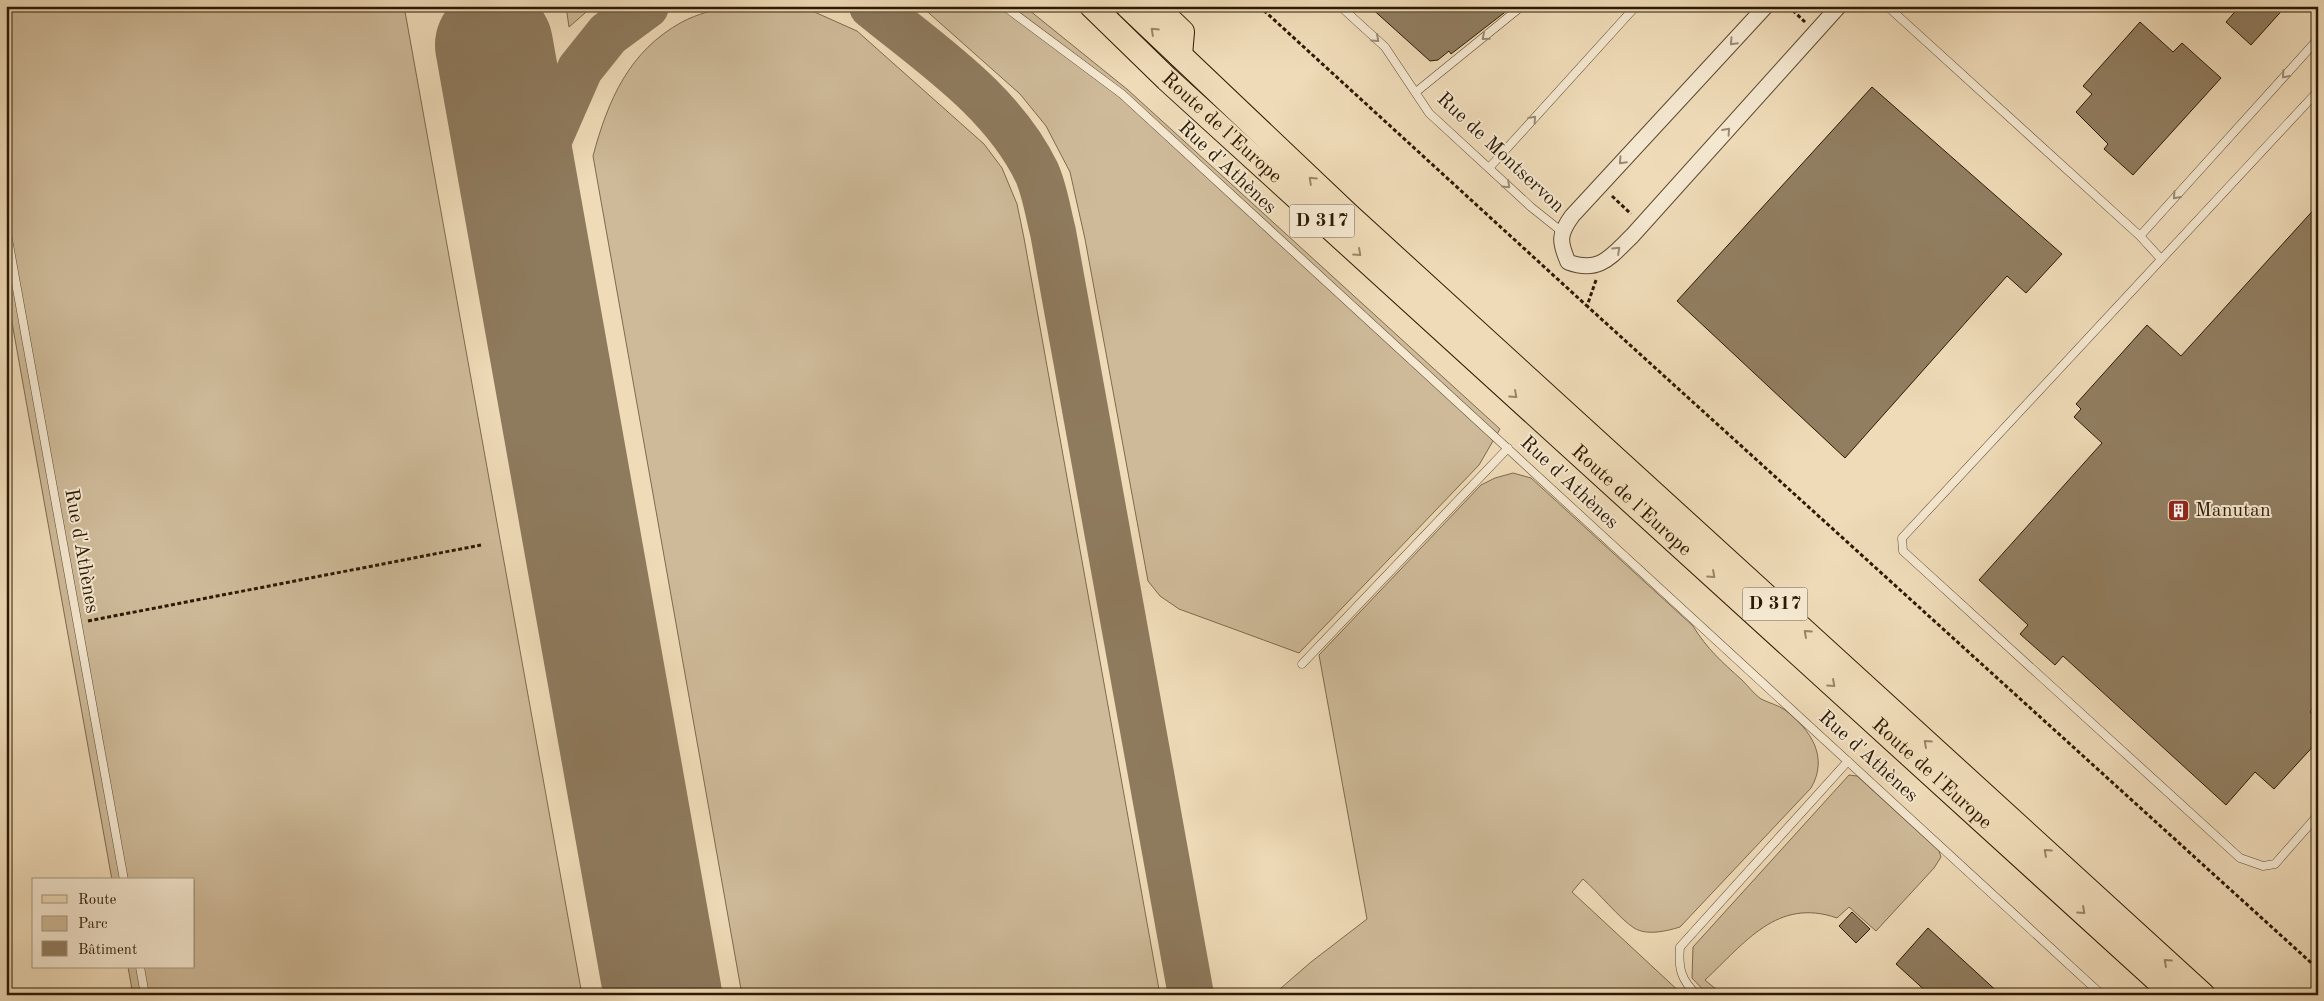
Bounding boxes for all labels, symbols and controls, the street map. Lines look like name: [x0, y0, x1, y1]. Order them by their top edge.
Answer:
one-way arrow: [1150, 28, 1159, 37]
one-way arrow: [1481, 31, 1490, 40]
one-way arrow: [1371, 33, 1380, 42]
one-way arrow: [1730, 36, 1739, 45]
street label: Route de l'Europe: [1157, 69, 1285, 188]
one-way arrow: [2282, 70, 2291, 79]
street label: Rue de Montservon: [1432, 89, 1568, 217]
one-way arrow: [1527, 115, 1536, 124]
street label: Rue d'Athènes: [1174, 118, 1280, 218]
one-way arrow: [1721, 128, 1730, 137]
one-way arrow: [1619, 156, 1628, 165]
one-way arrow: [1308, 177, 1317, 186]
one-way arrow: [1502, 179, 1511, 188]
one-way arrow: [2173, 190, 2182, 199]
road number: D 317: [1290, 205, 1354, 238]
one-way arrow: [1611, 247, 1620, 256]
one-way arrow: [1352, 248, 1361, 257]
one-way arrow: [1508, 390, 1517, 399]
street label: Rue d'Athènes: [1516, 433, 1622, 533]
street label: Route de l'Europe: [1567, 442, 1695, 560]
street label: Rue d'Athènes: [60, 487, 102, 615]
building icon: Manutan: [2167, 499, 2191, 523]
place label: Manutan: [2195, 501, 2271, 521]
one-way arrow: [1706, 569, 1715, 578]
road number: D 317: [1742, 588, 1808, 620]
one-way arrow: [1804, 630, 1813, 639]
one-way arrow: [1826, 679, 1835, 688]
street label: Rue d'Athènes: [1814, 707, 1922, 807]
street label: Route de l'Europe: [1868, 715, 1995, 834]
one-way arrow: [1924, 740, 1933, 749]
one-way arrow: [2044, 849, 2053, 858]
legend: [32, 878, 195, 968]
text: Route: [78, 893, 116, 908]
one-way arrow: [2076, 905, 2085, 914]
text: Parc: [78, 917, 108, 932]
text: Bâtiment: [78, 943, 137, 958]
one-way arrow: [2164, 959, 2173, 968]

